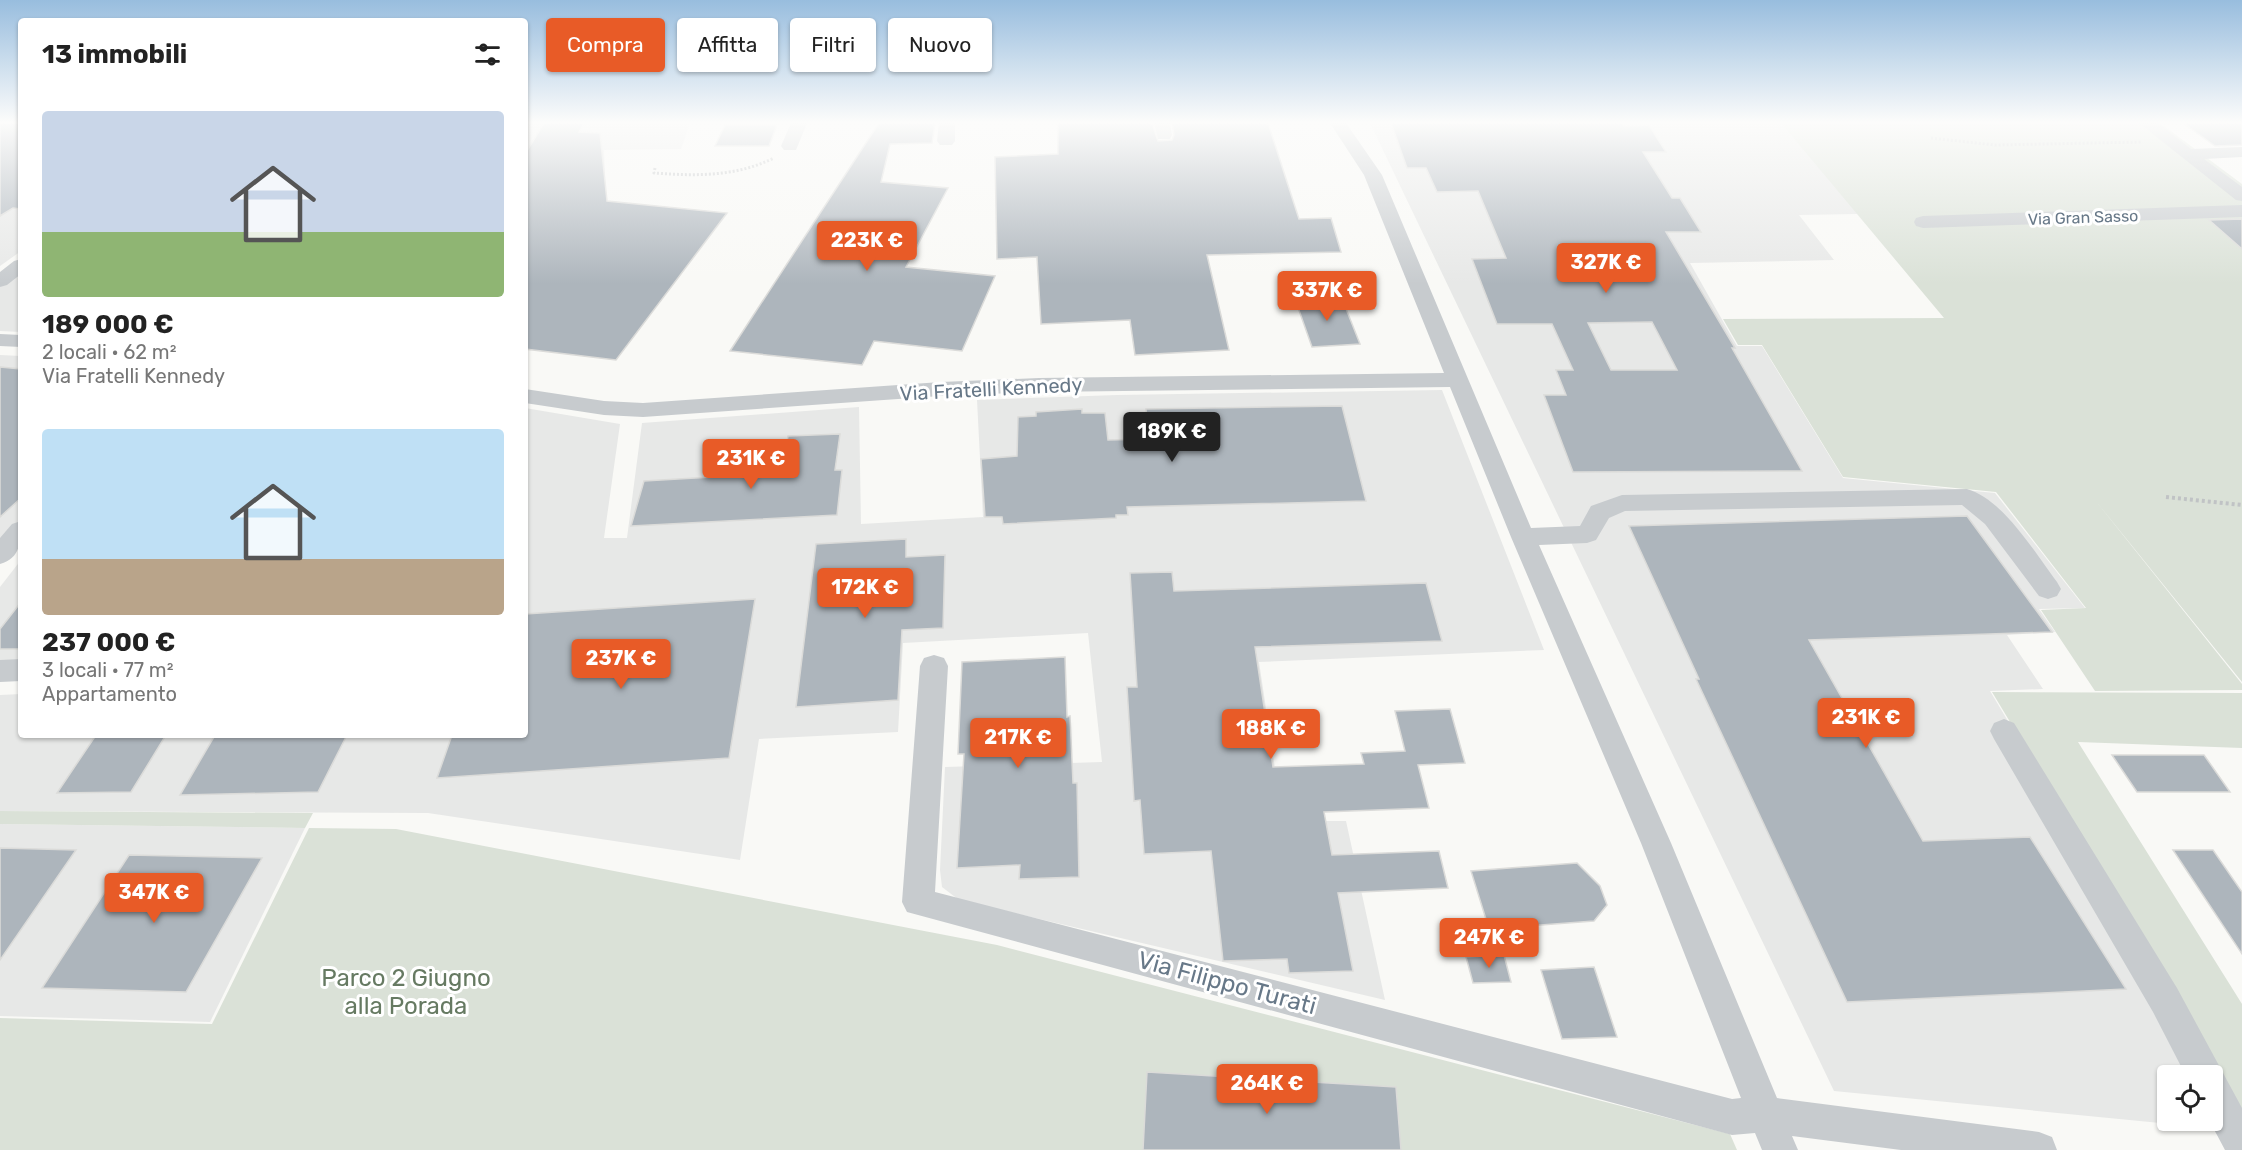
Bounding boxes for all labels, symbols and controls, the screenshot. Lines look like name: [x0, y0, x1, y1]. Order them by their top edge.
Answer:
chip: Compra: [546, 18, 665, 72]
chip: Affitta: [677, 18, 778, 72]
chip: Filtri: [790, 18, 876, 72]
chip: Nuovo: [888, 18, 992, 72]
icon: filters: [471, 38, 504, 71]
text: 13 immobili: [42, 39, 187, 70]
icon: home: [219, 150, 327, 258]
street label: Via Gran Sasso: [2027, 206, 2139, 229]
pin: 223K €: [818, 221, 916, 272]
text: 223K €: [831, 228, 903, 252]
pin: 327K €: [1557, 243, 1655, 294]
text: 327K €: [1571, 250, 1641, 274]
pin: 337K €: [1278, 271, 1376, 322]
text: 337K €: [1292, 278, 1362, 302]
text: 189 000 €: [42, 309, 174, 340]
text: 2 locali · 62 m²: [42, 340, 176, 364]
text: Via Fratelli Kennedy: [42, 364, 225, 388]
street label: Via Fratelli Kennedy: [899, 372, 1083, 406]
pin: 189K €: [1123, 412, 1221, 463]
text: 189K €: [1137, 419, 1207, 443]
pin: 231K €: [702, 439, 800, 490]
text: 231K €: [717, 446, 785, 470]
icon: home: [219, 468, 327, 576]
pin: 172K €: [816, 568, 914, 619]
text: 172K €: [831, 575, 899, 599]
text: 237 000 €: [42, 627, 175, 658]
pin: 237K €: [572, 639, 670, 690]
text: 237K €: [586, 646, 656, 670]
text: 3 locali · 77 m²: [42, 658, 173, 682]
text: Appartamento: [42, 682, 177, 706]
pin: 231K €: [1817, 698, 1915, 749]
text: 231K €: [1832, 705, 1900, 729]
pin: 188K €: [1222, 709, 1320, 760]
text: 188K €: [1236, 716, 1306, 740]
pin: 217K €: [969, 718, 1067, 769]
text: 217K €: [984, 725, 1052, 749]
pin: 347K €: [105, 873, 203, 924]
text: 347K €: [119, 880, 189, 904]
pin: 247K €: [1440, 918, 1538, 969]
text: 247K €: [1454, 925, 1524, 949]
street label: Via Filippo Turati: [1135, 946, 1319, 1020]
park label: Parco 2 Giugno alla Porada: [321, 964, 491, 1020]
pin: 264K €: [1218, 1064, 1316, 1115]
map controls: [2157, 1065, 2223, 1131]
button: locate: [2157, 1065, 2223, 1131]
text: 264K €: [1231, 1071, 1303, 1095]

